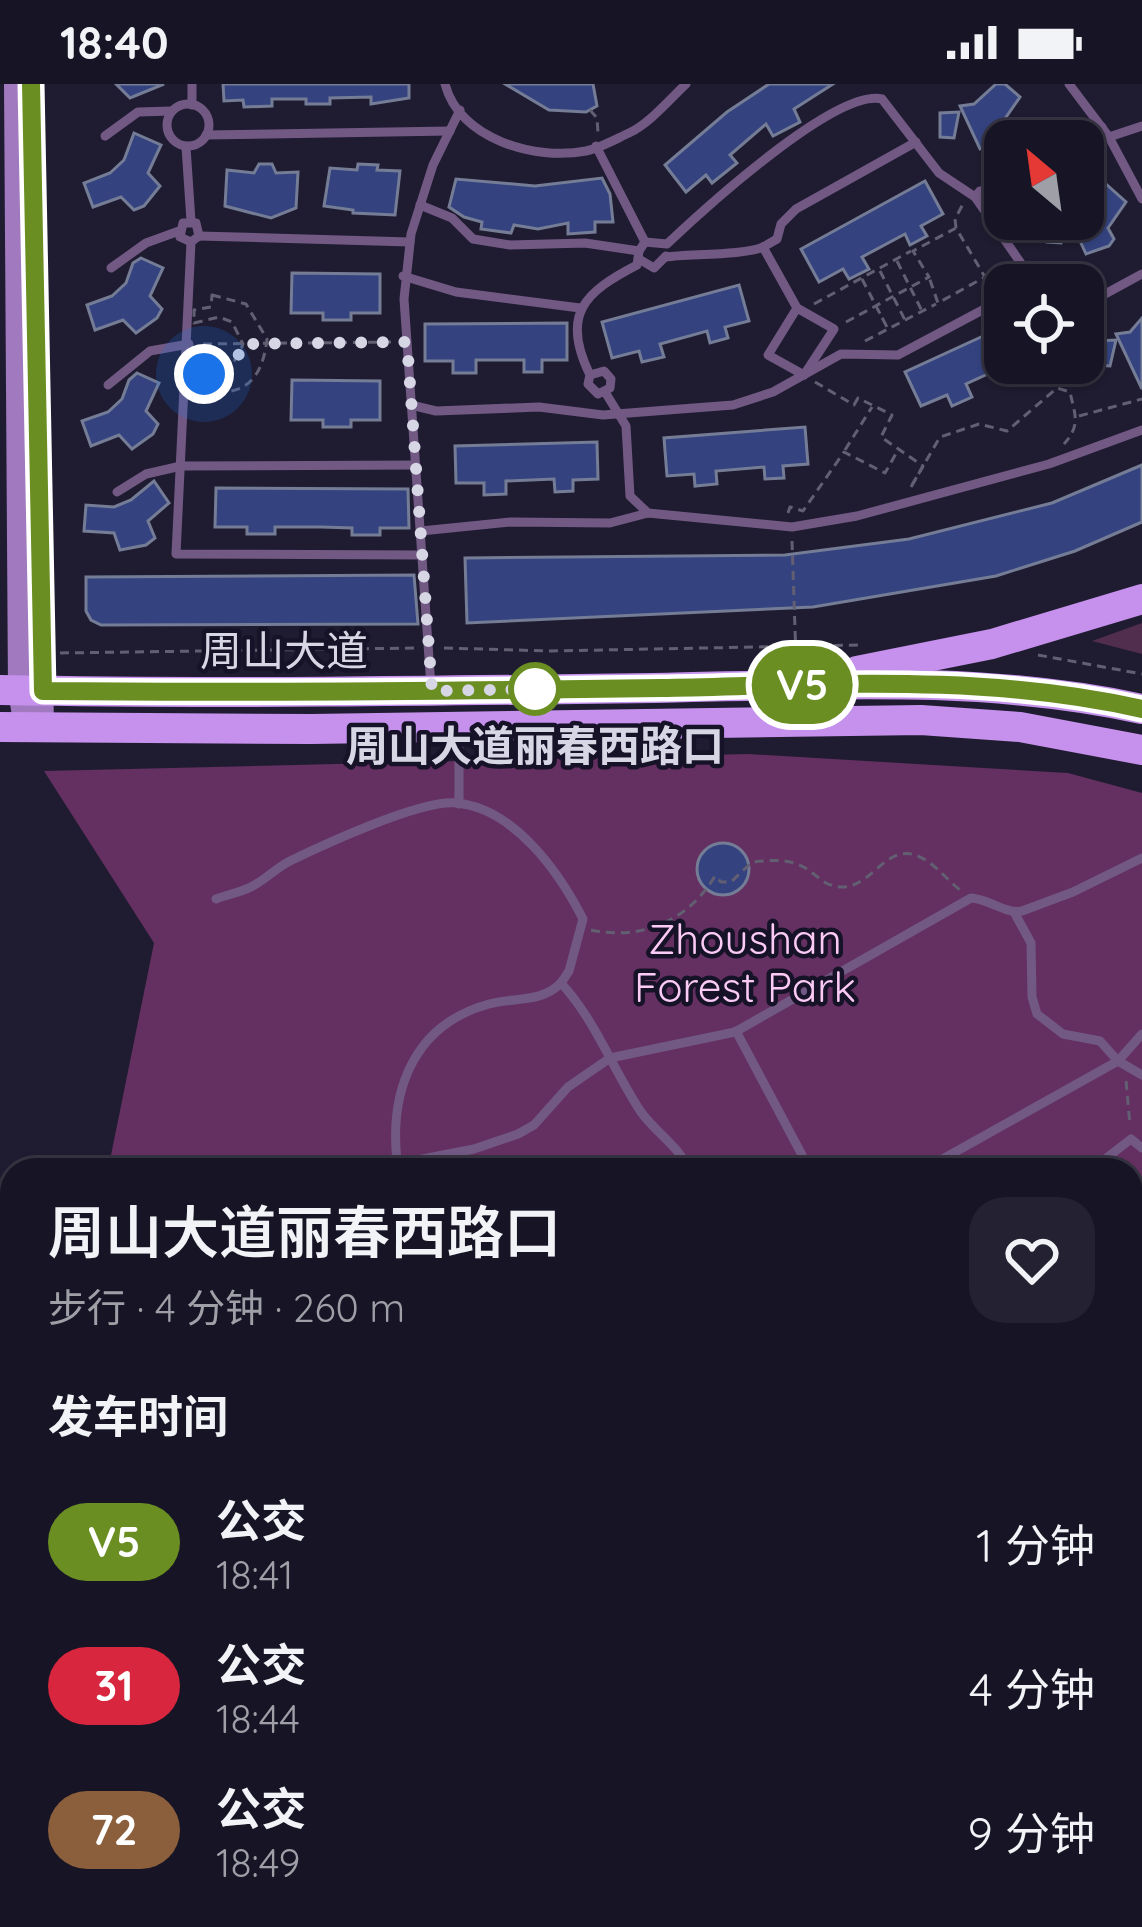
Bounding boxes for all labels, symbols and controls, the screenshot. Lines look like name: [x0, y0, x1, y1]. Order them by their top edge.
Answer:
text: 18:40: [60, 14, 169, 70]
north arrow: [984, 120, 1104, 240]
map controls: [984, 120, 1104, 384]
button: locate: [984, 264, 1104, 384]
your location: [174, 344, 234, 404]
street label: 周山大道: [200, 624, 368, 677]
line badge: V5: [748, 646, 856, 724]
text: V5: [776, 658, 828, 711]
marker: 周山大道丽春西路口: [510, 664, 560, 714]
place label: 周山大道丽春西路口: [346, 719, 724, 772]
park label: Zhoushan Forest Park: [634, 912, 856, 1013]
text: 周山大道丽春西路口: [48, 1196, 561, 1267]
button: heart: [969, 1197, 1095, 1323]
text: 步行 · 4 分钟 · 260 m: [48, 1283, 405, 1332]
text: 发车时间: [48, 1388, 228, 1444]
text: 公交: [216, 1492, 306, 1548]
text: V5: [88, 1515, 140, 1568]
text: 1 分钟: [976, 1517, 1095, 1573]
text: 18:41: [216, 1550, 293, 1599]
text: 公交: [216, 1636, 306, 1692]
text: 31: [95, 1659, 133, 1712]
text: 4 分钟: [969, 1661, 1095, 1717]
text: 18:44: [216, 1694, 300, 1743]
text: 公交: [216, 1780, 306, 1836]
text: 72: [91, 1803, 137, 1856]
text: 9 分钟: [968, 1805, 1095, 1861]
text: 18:49: [216, 1838, 300, 1887]

